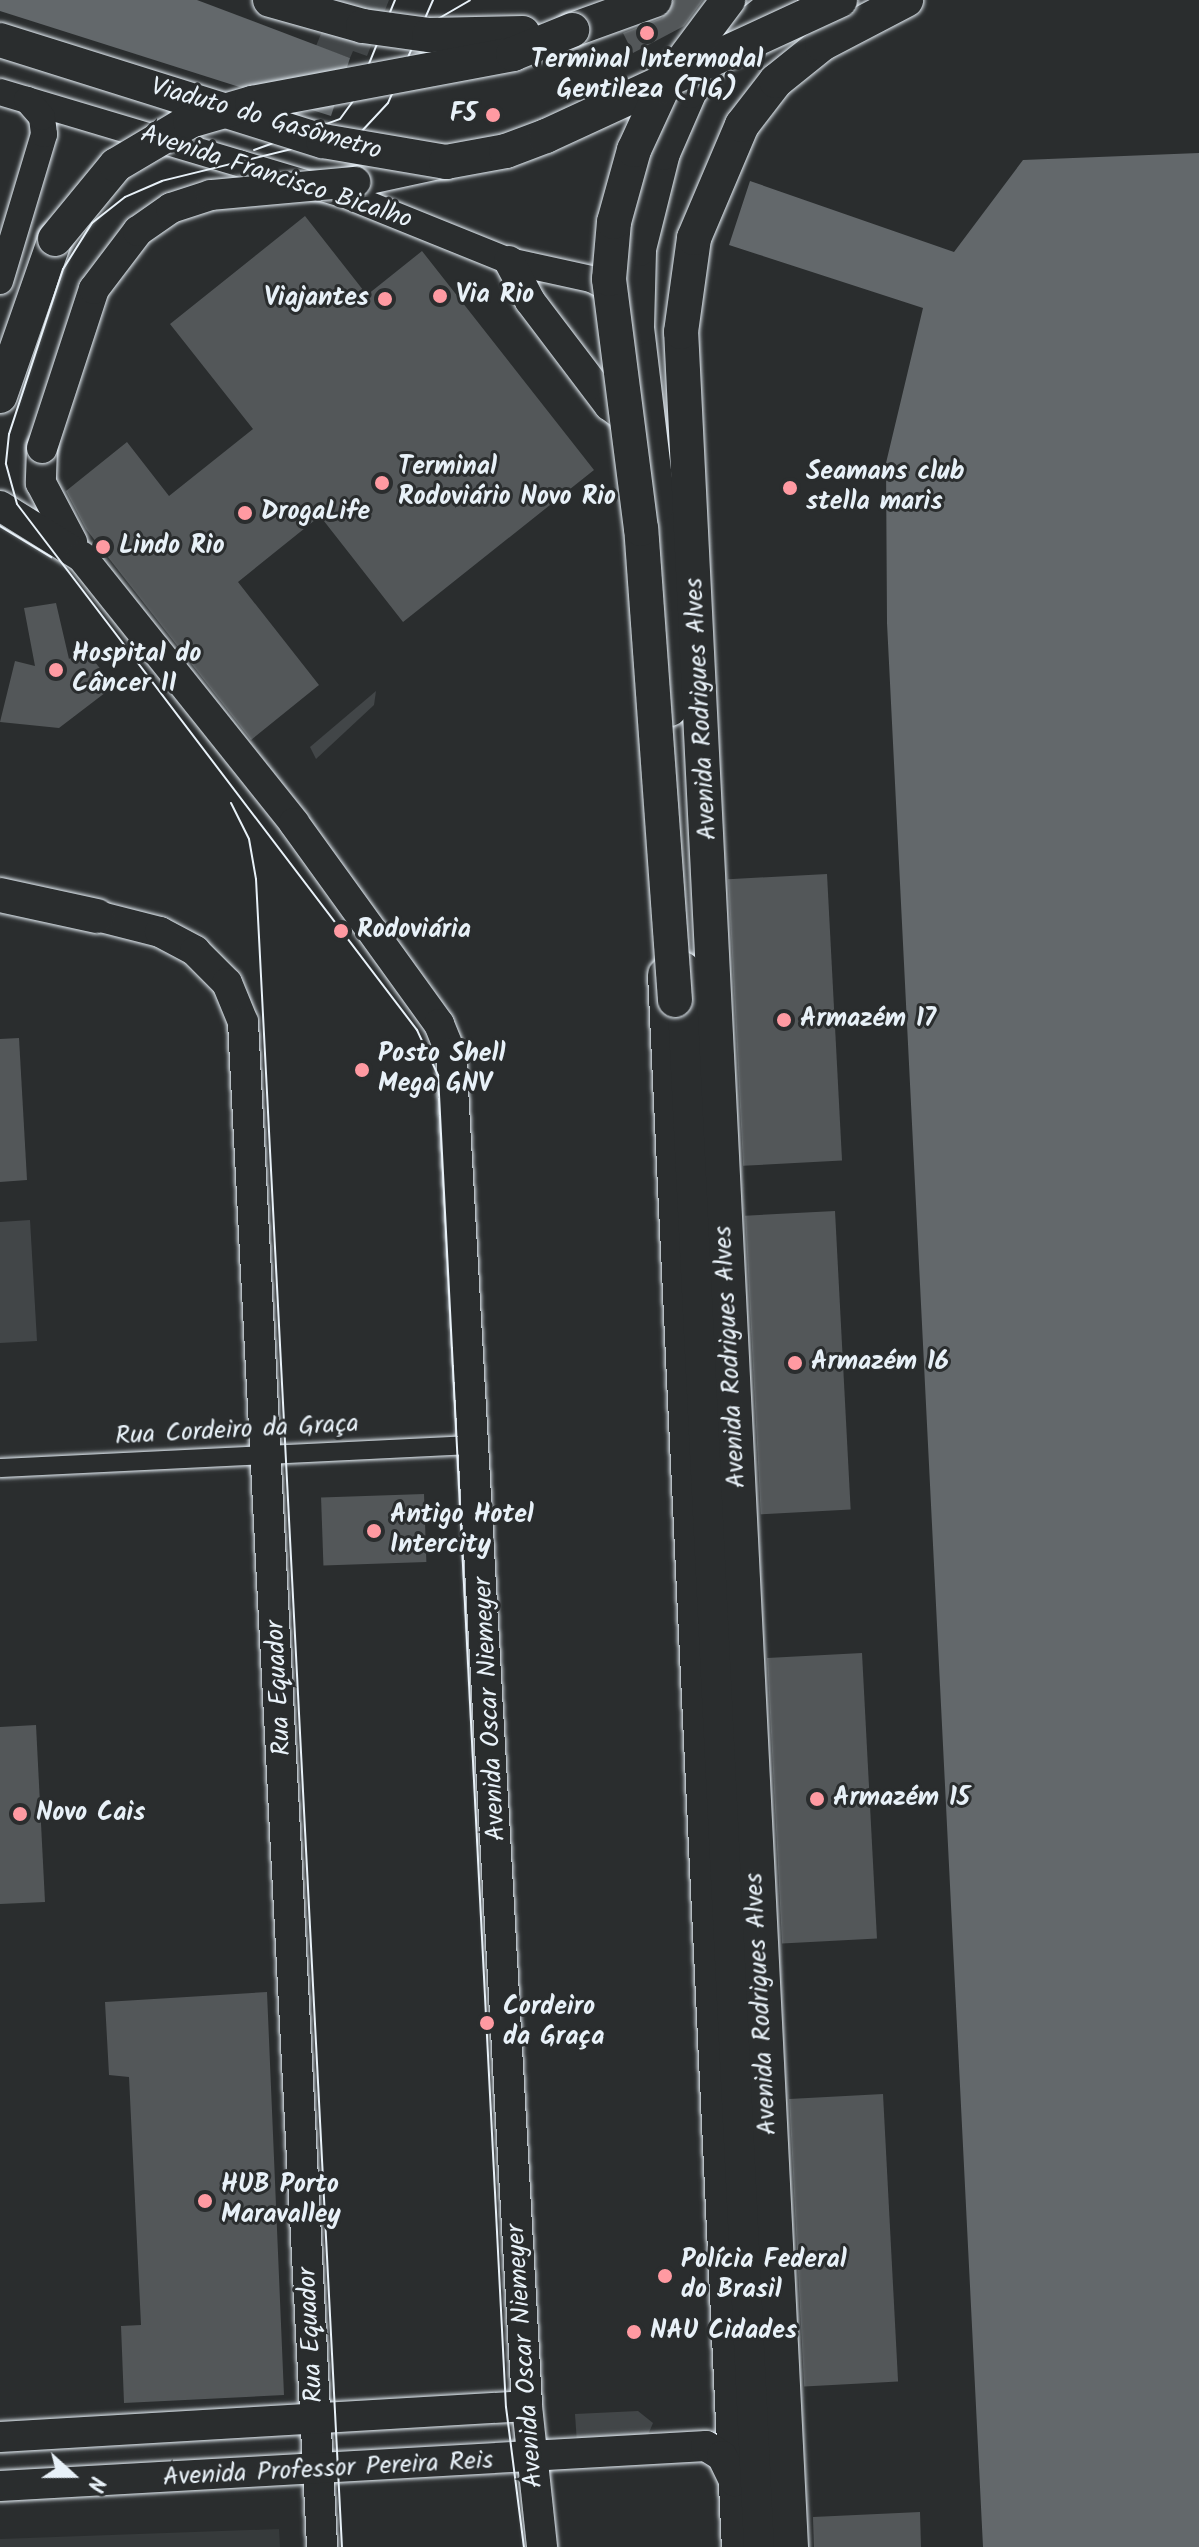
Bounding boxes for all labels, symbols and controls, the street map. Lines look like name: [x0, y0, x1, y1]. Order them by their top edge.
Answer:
marker: Terminal Intermodal Gentileza (TIG): [638, 24, 656, 42]
place label: Terminal Intermodal Gentileza (TIG): [531, 45, 763, 106]
street label: Viaduto do Gasômetro: [147, 72, 385, 168]
place label: F5: [450, 99, 477, 131]
marker: F5: [484, 106, 502, 124]
street label: Avenida Francisco Bicalho: [136, 119, 416, 237]
place label: Via Rio: [456, 280, 534, 312]
place label: Viajantes: [264, 283, 369, 315]
marker: Via Rio: [431, 287, 449, 305]
marker: Viajantes: [376, 290, 394, 308]
place label: Terminal Rodoviário Novo Rio: [398, 452, 616, 514]
place label: Seamans club stella maris: [806, 457, 964, 518]
marker: Terminal Rodoviário Novo Rio: [373, 474, 391, 492]
marker: Seamans club stella maris: [781, 479, 799, 497]
place label: DrogaLife: [261, 497, 370, 529]
marker: DrogaLife: [236, 504, 254, 522]
place label: Lindo Rio: [119, 531, 224, 563]
marker: Lindo Rio: [94, 538, 112, 556]
street label: Avenida Rodrigues Alves: [680, 577, 724, 841]
place label: Hospital do Câncer II: [72, 639, 201, 700]
marker: Hospital do Câncer II: [47, 661, 65, 679]
place label: Rodoviária: [357, 915, 471, 947]
marker: Rodoviária: [332, 922, 350, 940]
place label: Armazém 17: [800, 1004, 936, 1036]
marker: Armazém 17: [775, 1011, 793, 1029]
place label: Posto Shell Mega GNV: [378, 1039, 505, 1100]
marker: Posto Shell Mega GNV: [353, 1061, 371, 1079]
street label: Avenida Rodrigues Alves: [709, 1225, 753, 1489]
place label: Armazém 16: [811, 1347, 949, 1379]
marker: Armazém 16: [786, 1354, 804, 1372]
street label: Rua Cordeiro da Graça: [114, 1409, 360, 1453]
place label: Antigo Hotel Intercity: [390, 1500, 534, 1562]
marker: Antigo Hotel Intercity: [365, 1522, 383, 1540]
street label: Avenida Oscar Niemeyer: [469, 1576, 513, 1842]
street label: Rua Equador: [261, 1619, 299, 1757]
place label: Armazém 15: [833, 1783, 970, 1815]
marker: Armazém 15: [808, 1790, 826, 1808]
place label: Novo Cais: [36, 1798, 145, 1830]
marker: Novo Cais: [11, 1805, 29, 1823]
street label: Avenida Rodrigues Alves: [740, 1872, 784, 2136]
place label: Cordeiro da Graça: [503, 1992, 605, 2054]
marker: Cordeiro da Graça: [478, 2014, 496, 2032]
place label: HUB Porto Maravalley: [221, 2170, 341, 2232]
marker: HUB Porto Maravalley: [196, 2192, 214, 2210]
street label: Avenida Oscar Niemeyer: [501, 2223, 551, 2489]
place label: Polícia Federal do Brasil: [681, 2245, 847, 2306]
street label: Rua Equador: [293, 2266, 331, 2404]
marker: Polícia Federal do Brasil: [656, 2267, 674, 2285]
place label: NAU Cidades: [650, 2316, 797, 2348]
marker: NAU Cidades: [625, 2323, 643, 2341]
north arrow: [32, 2435, 112, 2515]
street label: Avenida Professor Pereira Reis: [162, 2446, 494, 2494]
text: N: [76, 2471, 114, 2497]

